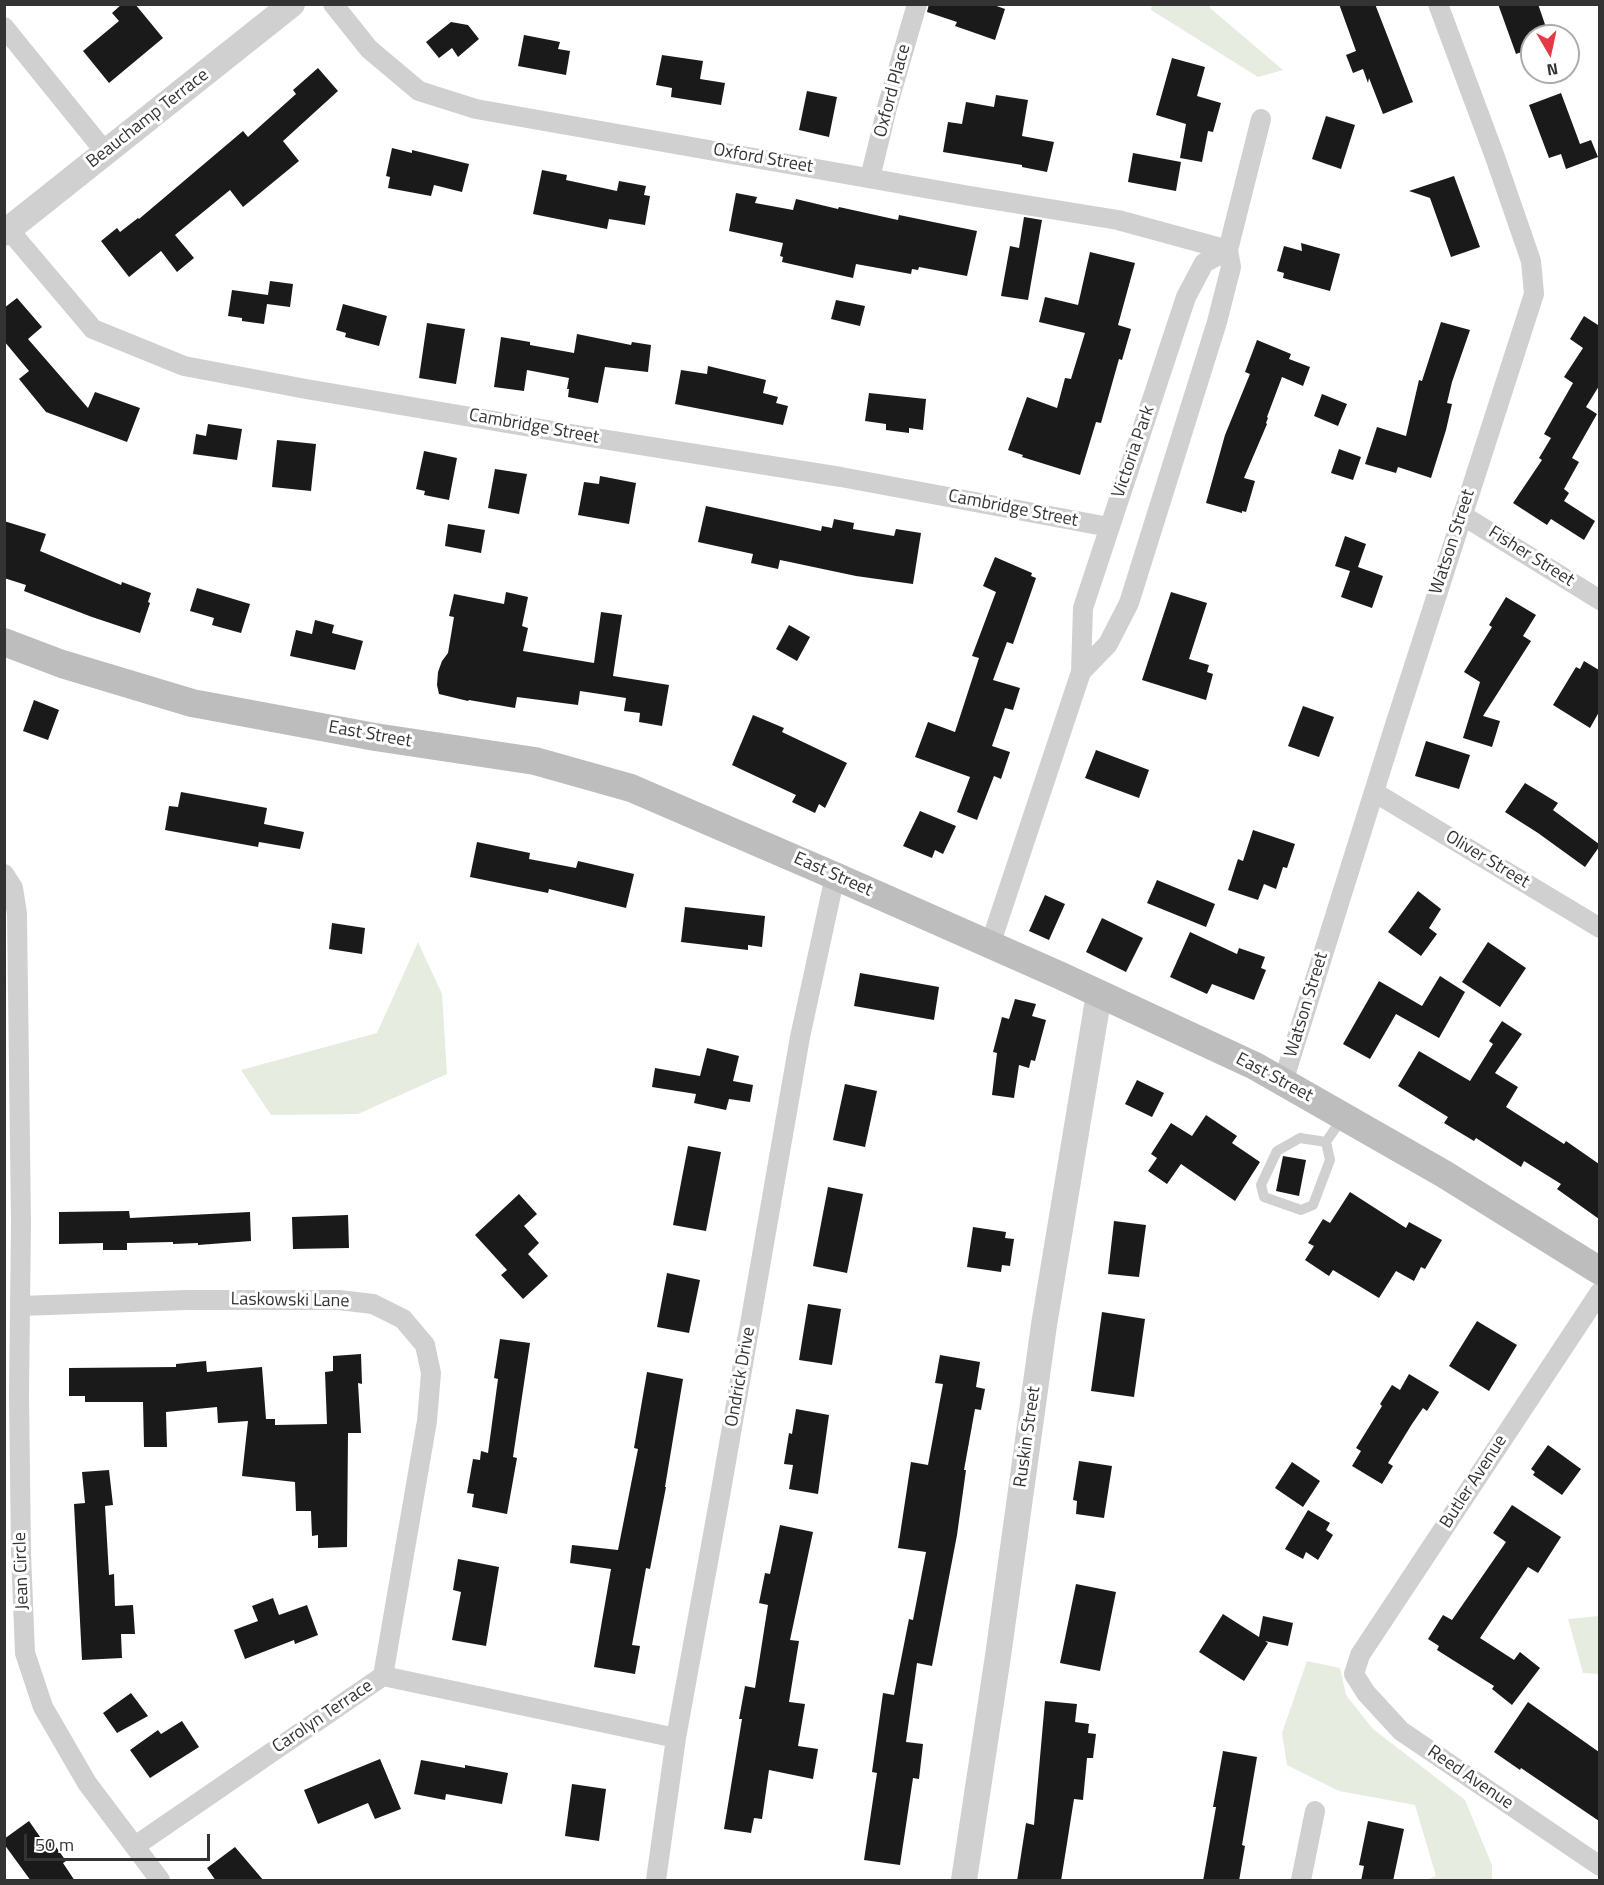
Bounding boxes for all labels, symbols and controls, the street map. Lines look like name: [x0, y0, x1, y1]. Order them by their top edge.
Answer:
north arrow: [1520, 24, 1580, 84]
street label: Oxford Place: [870, 42, 916, 140]
text: N: [1545, 57, 1560, 83]
street label: Beauchamp Terrace: [83, 65, 213, 173]
street label: Oxford Street: [711, 140, 815, 178]
street label: Victoria Park: [1108, 403, 1160, 501]
street label: Cambridge Street: [467, 405, 601, 449]
street label: Cambridge Street: [946, 486, 1080, 532]
street label: Watson Street: [1426, 487, 1480, 597]
street label: Fisher Street: [1484, 522, 1578, 592]
street label: East Street: [327, 717, 413, 753]
street label: Oliver Street: [1441, 826, 1533, 894]
street label: East Street: [790, 848, 876, 902]
street label: Watson Street: [1281, 950, 1333, 1060]
street label: East Street: [1232, 1049, 1316, 1107]
street label: Laskowski Lane: [230, 1289, 350, 1313]
street label: Ondrick Drive: [722, 1325, 760, 1429]
street label: Ruskin Street: [1010, 1385, 1046, 1489]
street label: Butler Avenue: [1436, 1431, 1512, 1533]
street label: Jean Circle: [10, 1532, 34, 1610]
street label: Carolyn Terrace: [269, 1676, 377, 1758]
street label: Reed Avenue: [1423, 1741, 1517, 1815]
scale bar: [27, 1822, 213, 1860]
text: 50 m: [35, 1831, 74, 1858]

